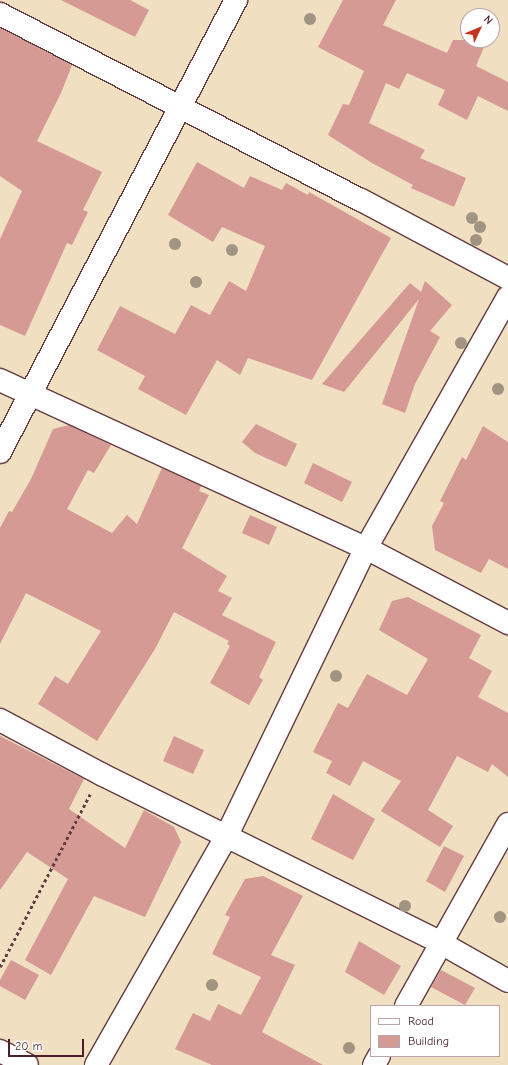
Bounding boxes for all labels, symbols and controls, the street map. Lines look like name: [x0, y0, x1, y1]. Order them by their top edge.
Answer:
north arrow: [460, 8, 500, 48]
text: N: [481, 13, 495, 27]
legend: [370, 1005, 500, 1057]
text: Road: [408, 1014, 434, 1028]
scale bar: [10, 1031, 86, 1057]
text: Building: [408, 1034, 449, 1048]
text: 20 m: [15, 1039, 43, 1053]

